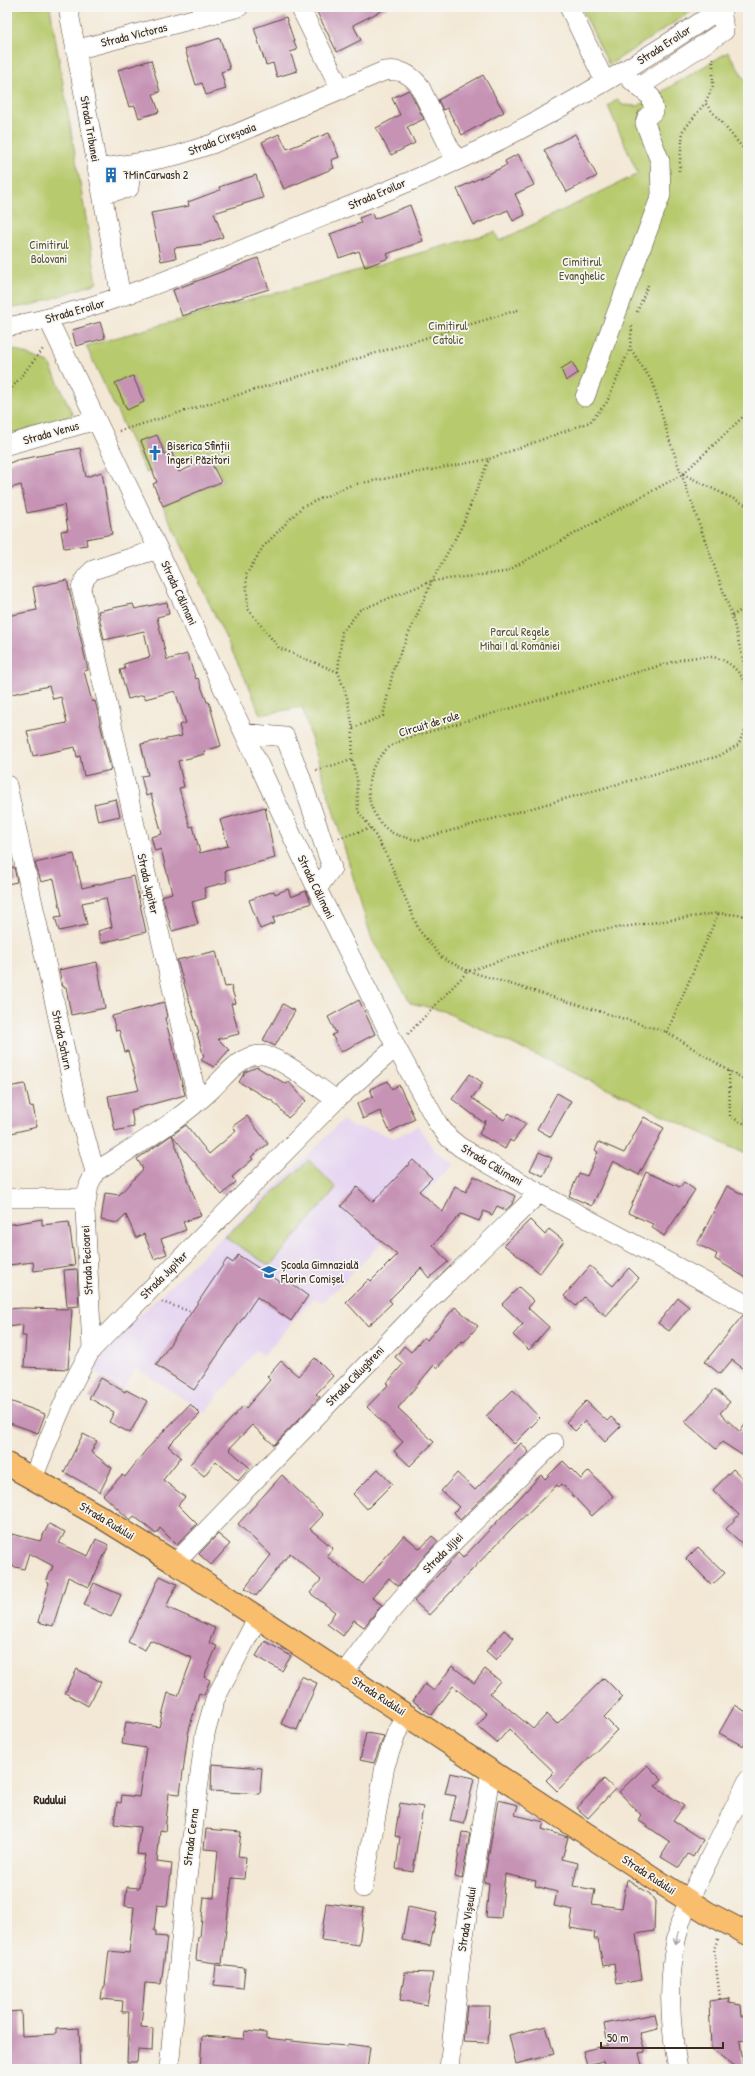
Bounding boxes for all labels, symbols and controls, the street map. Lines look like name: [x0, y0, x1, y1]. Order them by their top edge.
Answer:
street label: Strada Victoras: [99, 18, 169, 51]
street label: Strada Eroilor: [633, 21, 694, 68]
street label: Strada Tribunei: [76, 95, 105, 163]
street label: Strada Cireșoaia: [185, 118, 258, 159]
building icon: 7MinCarwash 2: [102, 166, 120, 184]
place label: 7MinCarwash 2: [123, 166, 189, 183]
street label: Strada Eroilor: [345, 174, 409, 213]
park label: Cimitirul Bolovani: [29, 236, 70, 267]
park label: Cimitirul Evanghelic: [559, 253, 605, 284]
street label: Strada Eroilor: [43, 294, 107, 327]
park label: Cimitirul Catolic: [428, 317, 469, 348]
street label: Strada Venus: [21, 416, 81, 449]
place label: Biserica Sfinții Îngeri Păzitori: [166, 437, 230, 468]
church icon: Biserica Sfinții Îngeri Păzitori: [146, 444, 164, 462]
street label: Strada Călimani: [157, 558, 202, 628]
park label: Parcul Regele Mihai I al României: [480, 623, 560, 654]
street label: Circuit de role: [396, 706, 461, 741]
street label: Strada Jupiter: [133, 852, 164, 916]
street label: Strada Călimani: [294, 852, 339, 922]
street label: Strada Saturn: [48, 1009, 77, 1071]
street label: Strada Călimani: [458, 1139, 526, 1190]
street label: Strada Fecioarei: [76, 1225, 97, 1295]
street label: Strada Jupiter: [136, 1247, 192, 1302]
place label: Școala Gimnazială Florin Comișel: [280, 1256, 359, 1287]
school or university icon: Școala Gimnazială Florin Comișel: [260, 1263, 278, 1281]
street label: Strada Călugăreni: [321, 1342, 388, 1410]
street label: Strada Rudului: [77, 1497, 138, 1544]
street label: Strada Jijiei: [419, 1529, 467, 1577]
street label: Strada Rudului: [349, 1672, 410, 1719]
district label: Rudului: [34, 1790, 67, 1808]
street label: Strada Cerna: [179, 1807, 202, 1866]
street label: Strada Rudului: [619, 1851, 680, 1898]
street label: Strada Vișeului: [453, 1885, 480, 1953]
one-way arrow: [673, 1931, 680, 1944]
scale bar: [601, 2024, 723, 2050]
text: 50 m: [607, 2029, 628, 2046]

